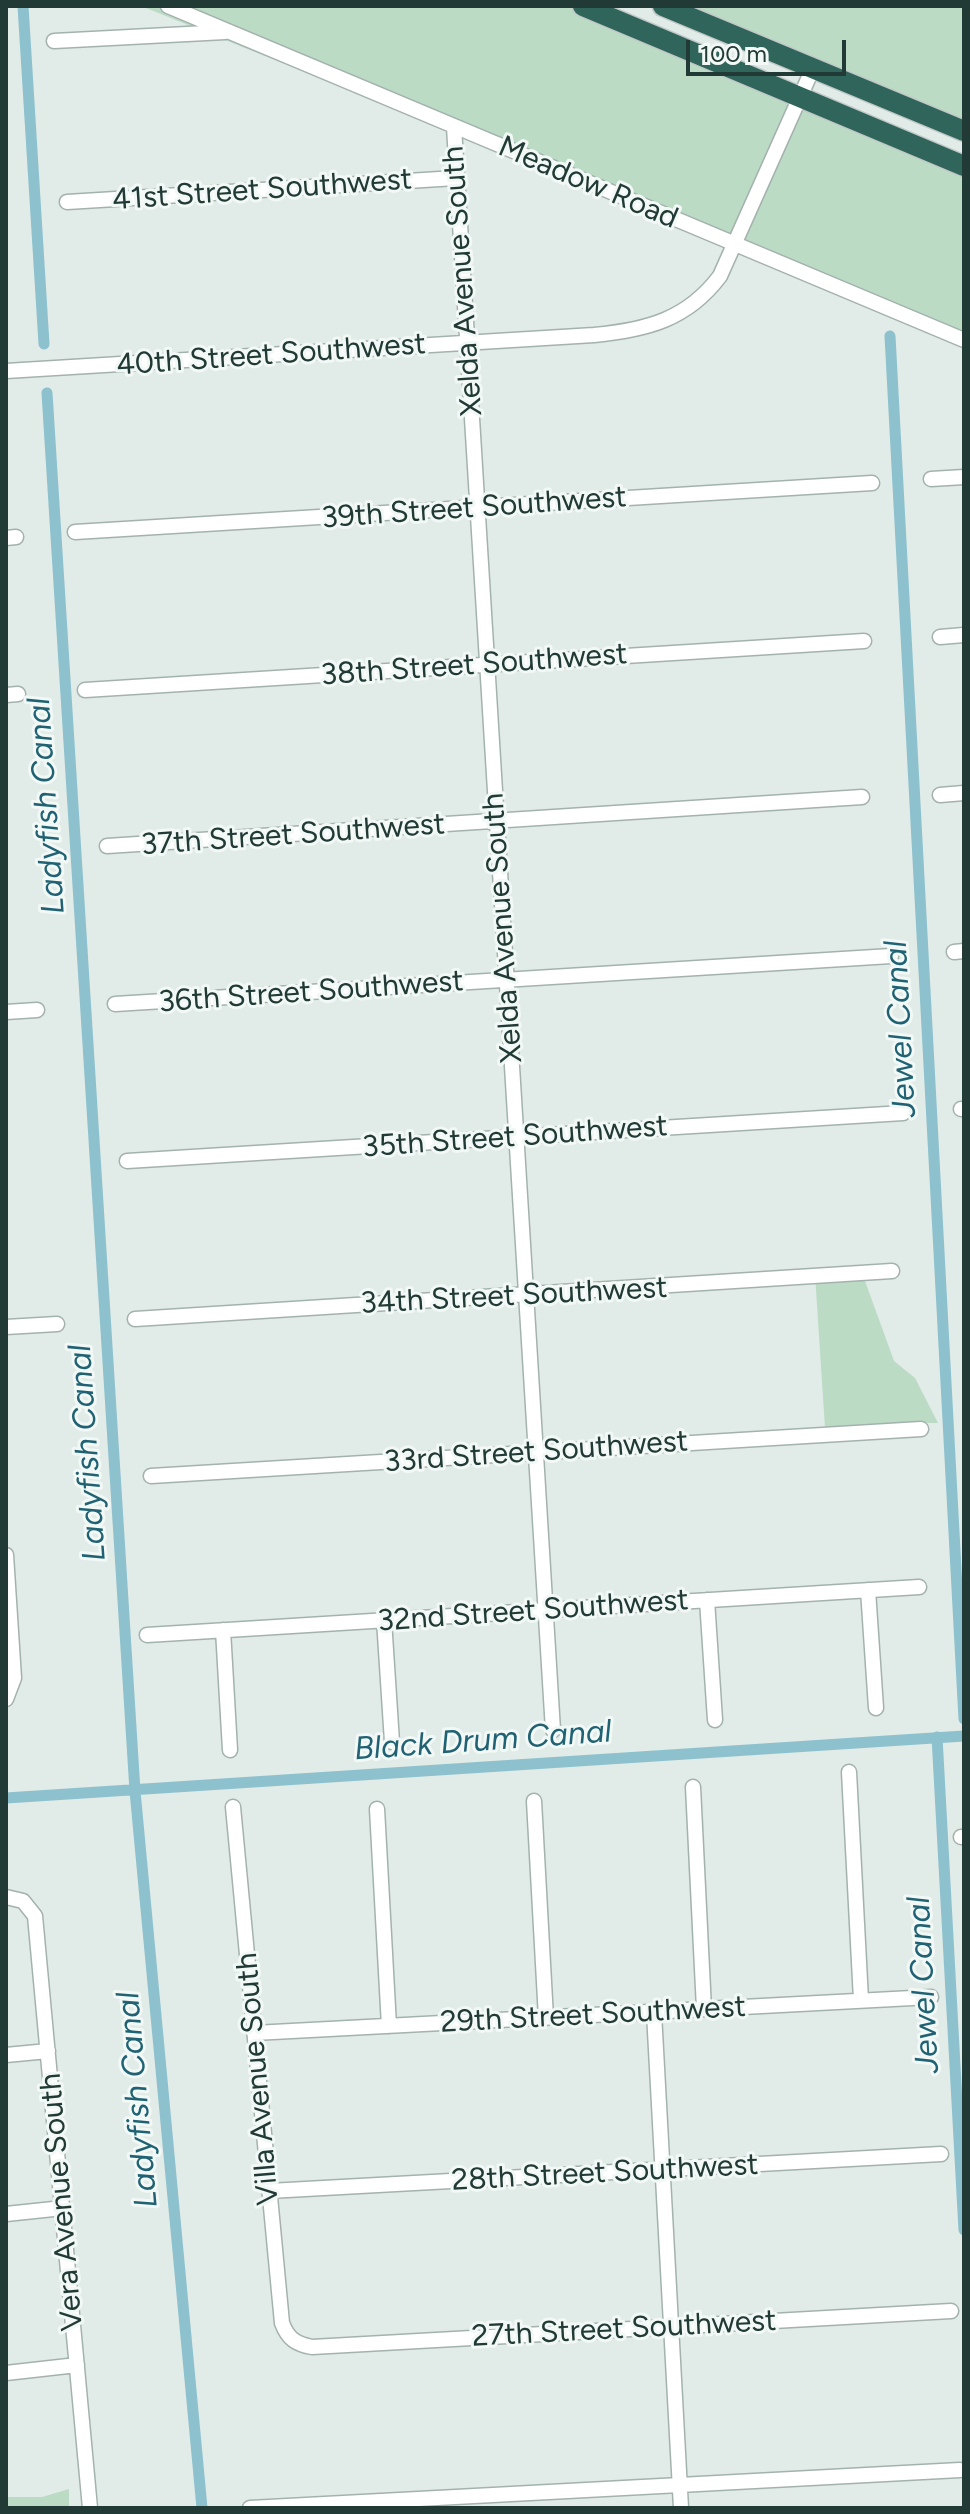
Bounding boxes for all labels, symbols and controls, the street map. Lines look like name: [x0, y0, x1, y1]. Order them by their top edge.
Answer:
scale bar: [690, 24, 850, 74]
text: 100 m: [700, 39, 767, 68]
street label: Meadow Road: [493, 129, 683, 237]
street label: Xelda Avenue South: [436, 145, 490, 417]
street label: 41st Street Southwest: [111, 162, 413, 218]
street label: 40th Street Southwest: [115, 326, 427, 384]
street label: 39th Street Southwest: [320, 479, 628, 537]
street label: 38th Street Southwest: [320, 636, 628, 694]
water label: Ladyfish Canal: [20, 697, 74, 915]
street label: Xelda Avenue South: [476, 792, 530, 1064]
street label: 37th Street Southwest: [140, 806, 446, 864]
water label: Jewel Canal: [877, 940, 925, 1118]
street label: 36th Street Southwest: [157, 963, 465, 1021]
street label: 35th Street Southwest: [361, 1108, 669, 1166]
street label: 34th Street Southwest: [360, 1270, 668, 1322]
water label: Ladyfish Canal: [61, 1344, 115, 1562]
street label: 33rd Street Southwest: [383, 1423, 689, 1481]
street label: 32nd Street Southwest: [376, 1582, 690, 1640]
water label: Black Drum Canal: [353, 1713, 613, 1769]
water label: Jewel Canal: [900, 1896, 948, 2074]
street label: Villa Avenue South: [229, 1951, 287, 2207]
street label: 29th Street Southwest: [439, 1989, 747, 2041]
water label: Ladyfish Canal: [109, 1990, 167, 2210]
street label: Vera Avenue South: [33, 2072, 91, 2332]
street label: 28th Street Southwest: [451, 2147, 759, 2199]
street label: 27th Street Southwest: [471, 2303, 777, 2355]

